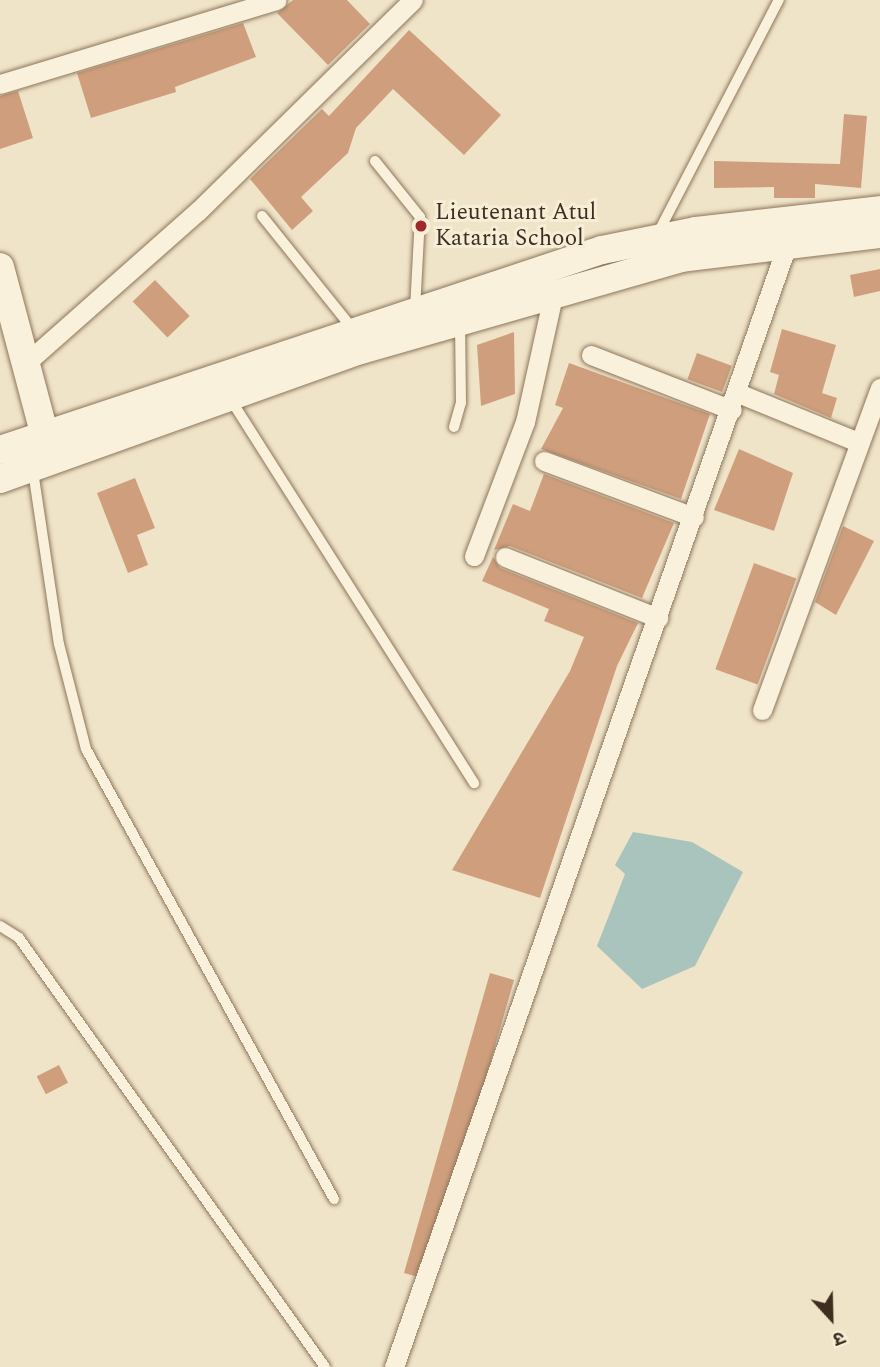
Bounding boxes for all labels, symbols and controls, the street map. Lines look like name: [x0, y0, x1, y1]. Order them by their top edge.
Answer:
place label: Lieutenant Atul Kataria School: [435, 199, 596, 253]
marker: Lieutenant Atul Kataria School: [413, 218, 429, 234]
north arrow: [796, 1283, 866, 1353]
text: उ: [828, 1322, 850, 1353]

